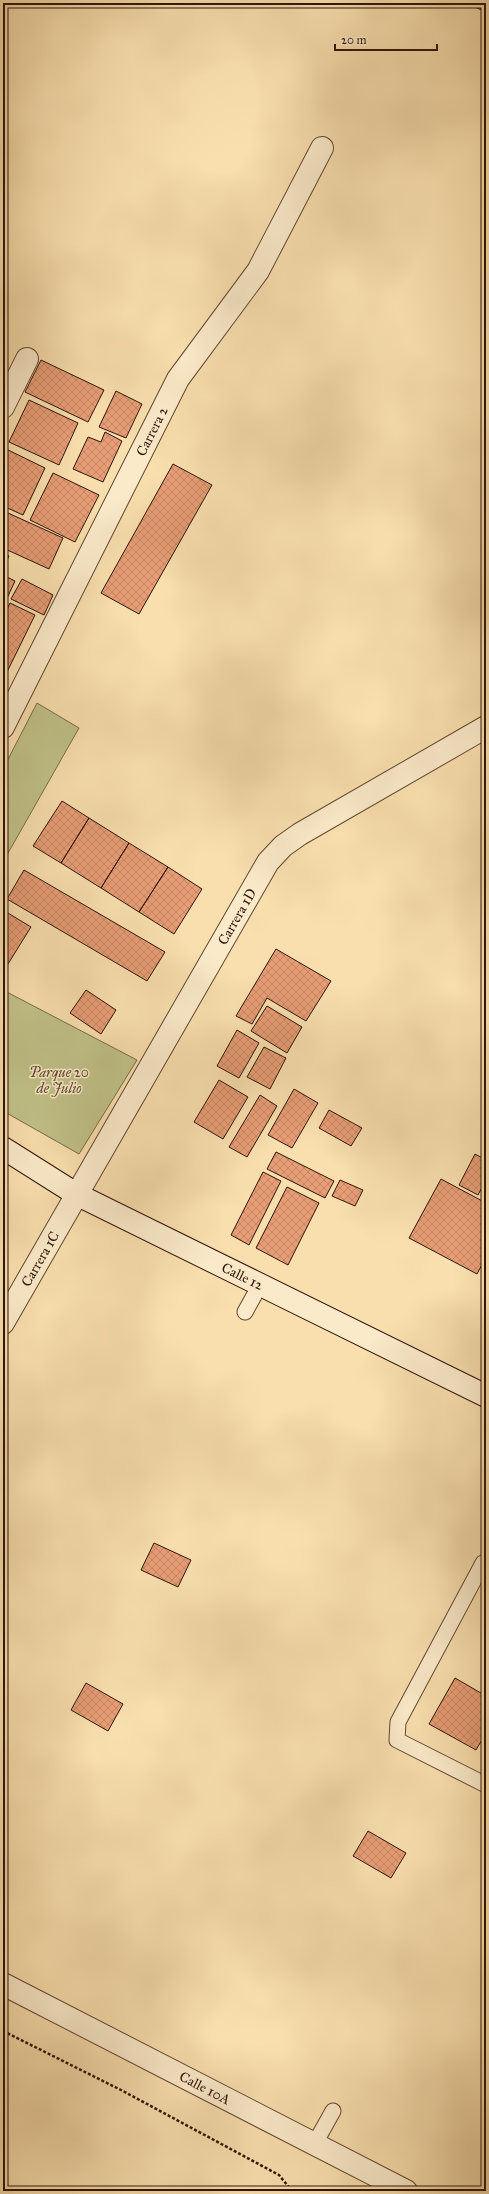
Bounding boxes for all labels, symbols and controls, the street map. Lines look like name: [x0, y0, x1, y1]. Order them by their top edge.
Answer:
scale bar: [335, 26, 437, 52]
text: 20 m: [341, 33, 367, 47]
street label: Carrera 2: [133, 404, 172, 459]
street label: Carrera 1D: [214, 885, 260, 948]
park label: Parque 20 de Julio: [29, 1064, 89, 1097]
street label: Carrera 1C: [18, 1228, 63, 1290]
street label: Calle 12: [219, 1259, 266, 1294]
street label: Calle 10A: [176, 2068, 234, 2109]

